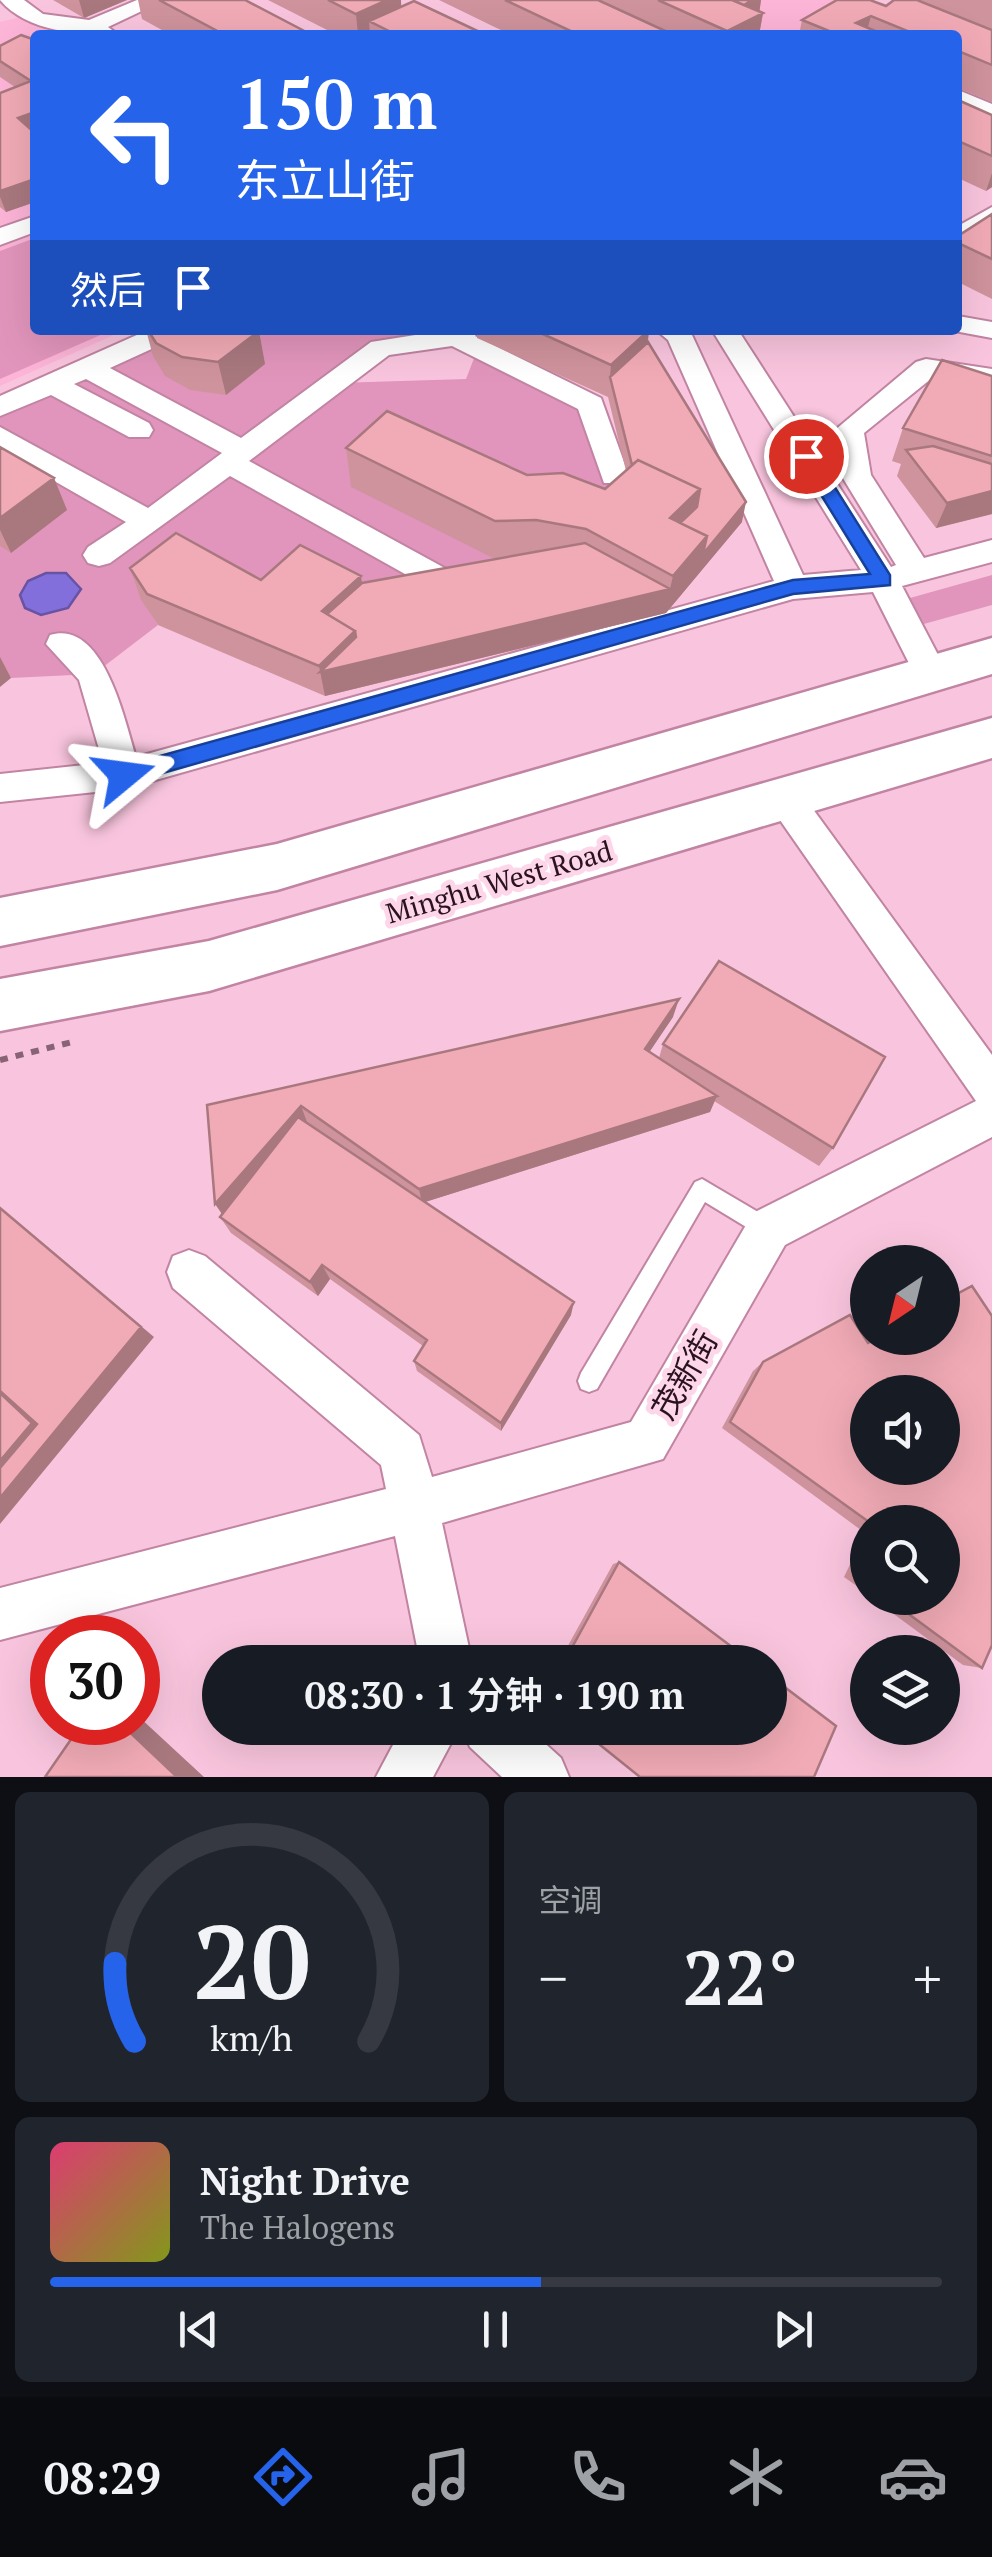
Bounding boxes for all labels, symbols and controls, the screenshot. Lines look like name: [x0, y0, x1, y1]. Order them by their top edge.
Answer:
text: 150 m: [235, 56, 437, 149]
icon: left: [70, 70, 200, 200]
text: 东立山街: [235, 150, 415, 210]
icon: arrive: [166, 260, 221, 315]
text: 然后: [70, 265, 146, 315]
pin: [764, 414, 849, 499]
icon: arrive: [779, 429, 834, 484]
position arrow: [72, 723, 176, 827]
street label: Minghu West Road: [381, 832, 616, 931]
north arrow: [850, 1245, 960, 1355]
map controls: [850, 1245, 960, 1745]
street label: 茂新街: [642, 1322, 726, 1427]
button: sound: [850, 1375, 960, 1485]
button: search: [850, 1505, 960, 1615]
speed limit sign: 30: [30, 1615, 160, 1745]
button: layers: [850, 1635, 960, 1745]
text: 08:30 · 1 分钟 · 190 m: [305, 1670, 684, 1720]
text: 空调: [539, 1879, 603, 1921]
text: 20: [193, 1891, 311, 2029]
text: 22°: [682, 1927, 798, 2026]
text: −: [539, 1941, 568, 2014]
text: +: [913, 1941, 942, 2014]
text: km/h: [210, 2014, 293, 2061]
text: Night Drive: [200, 2156, 410, 2206]
text: The Halogens: [200, 2206, 395, 2248]
icon: previous: [171, 2302, 226, 2357]
icon: pause: [468, 2302, 523, 2357]
icon: next: [766, 2302, 821, 2357]
icon: directions: [248, 2442, 318, 2512]
icon: music: [406, 2442, 476, 2512]
icon: phone: [563, 2442, 633, 2512]
icon: climate: [721, 2442, 791, 2512]
icon: car: [878, 2442, 948, 2512]
text: 08:29: [44, 2447, 161, 2507]

